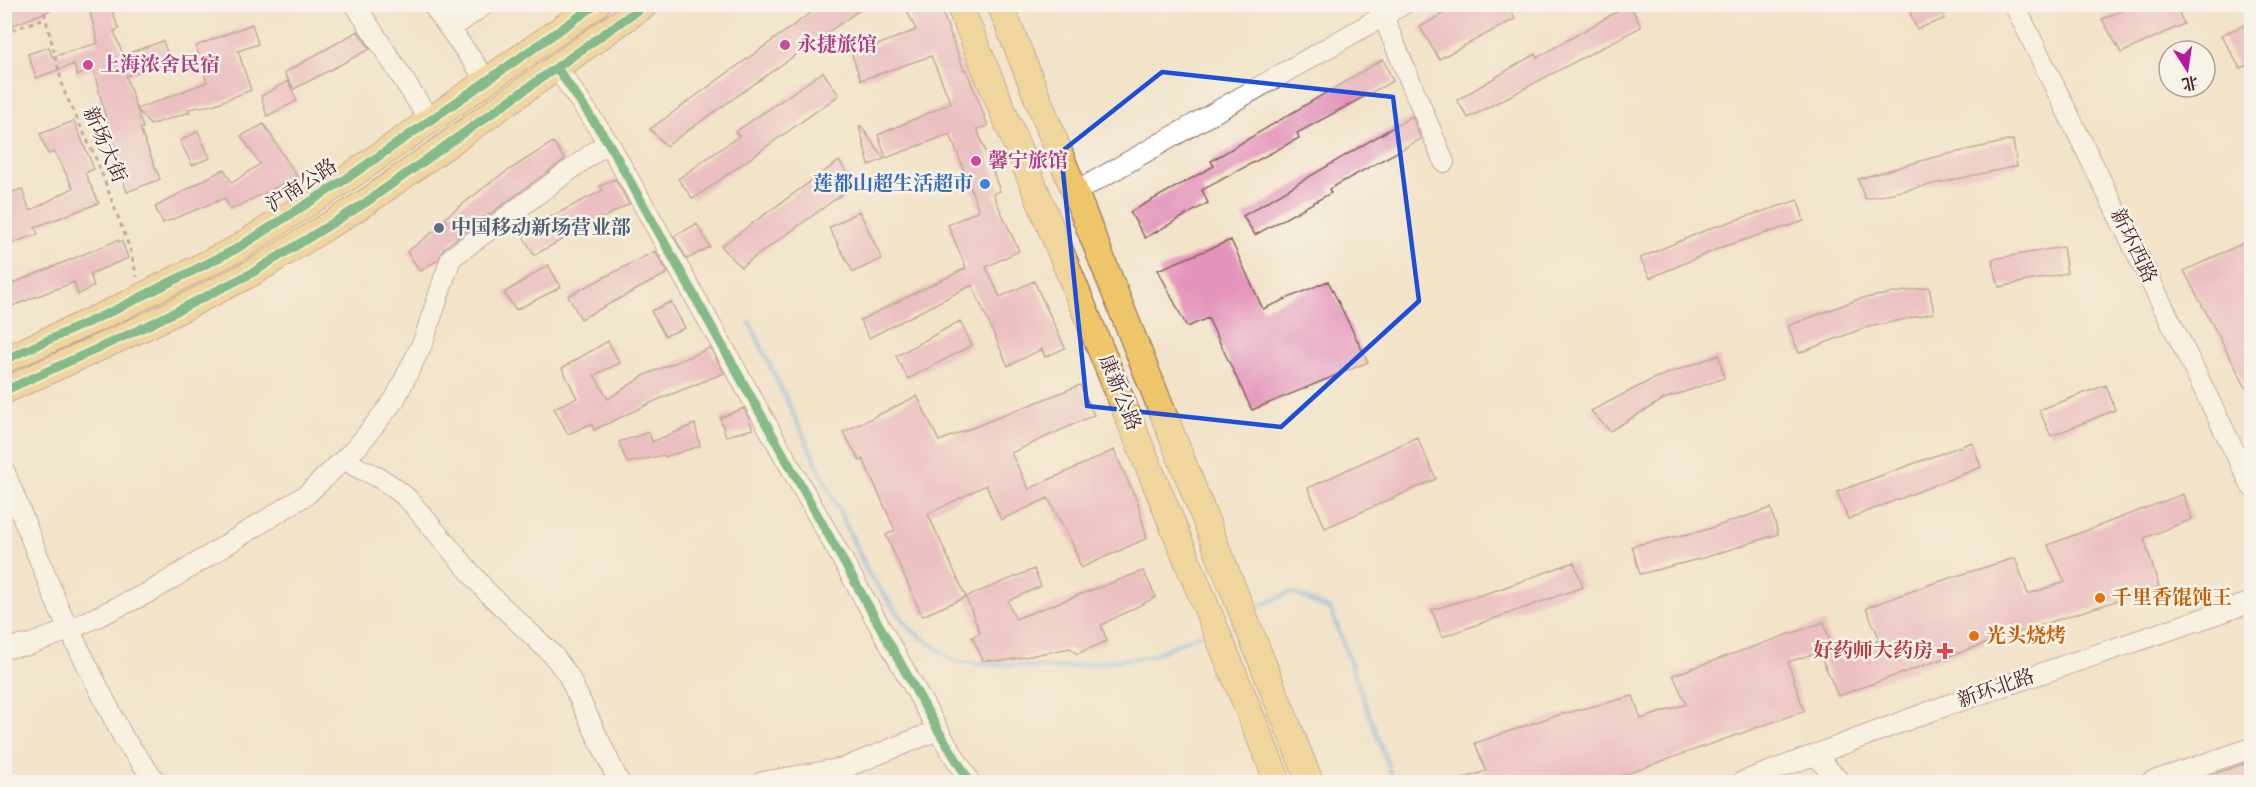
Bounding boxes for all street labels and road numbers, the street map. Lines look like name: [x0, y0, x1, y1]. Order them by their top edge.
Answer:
street label: 新场大街: [77, 103, 131, 187]
street label: 沪南公路: [262, 154, 342, 218]
street label: 新环西路: [2104, 205, 2162, 287]
street label: 康新公路: [1092, 351, 1146, 435]
street label: 新环北路: [1954, 664, 2038, 714]

